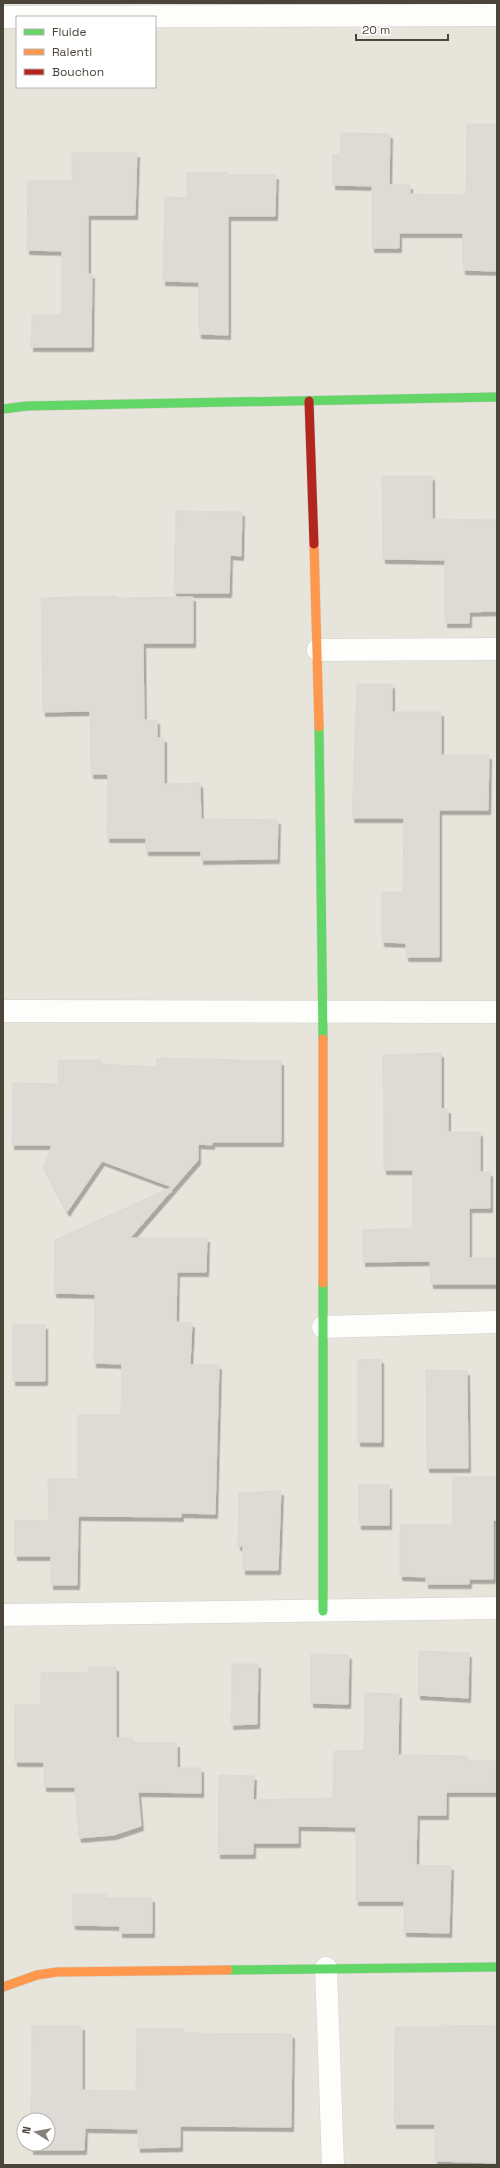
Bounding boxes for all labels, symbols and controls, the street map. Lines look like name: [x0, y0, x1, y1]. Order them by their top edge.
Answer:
legend: [16, 16, 156, 88]
scale bar: [356, 16, 448, 42]
text: 20 m: [362, 22, 390, 38]
text: Fluide: [52, 24, 87, 40]
text: Ralenti: [52, 44, 92, 60]
text: Bouchon: [52, 64, 104, 80]
north arrow: [16, 2112, 56, 2152]
text: N: [19, 2125, 34, 2135]

